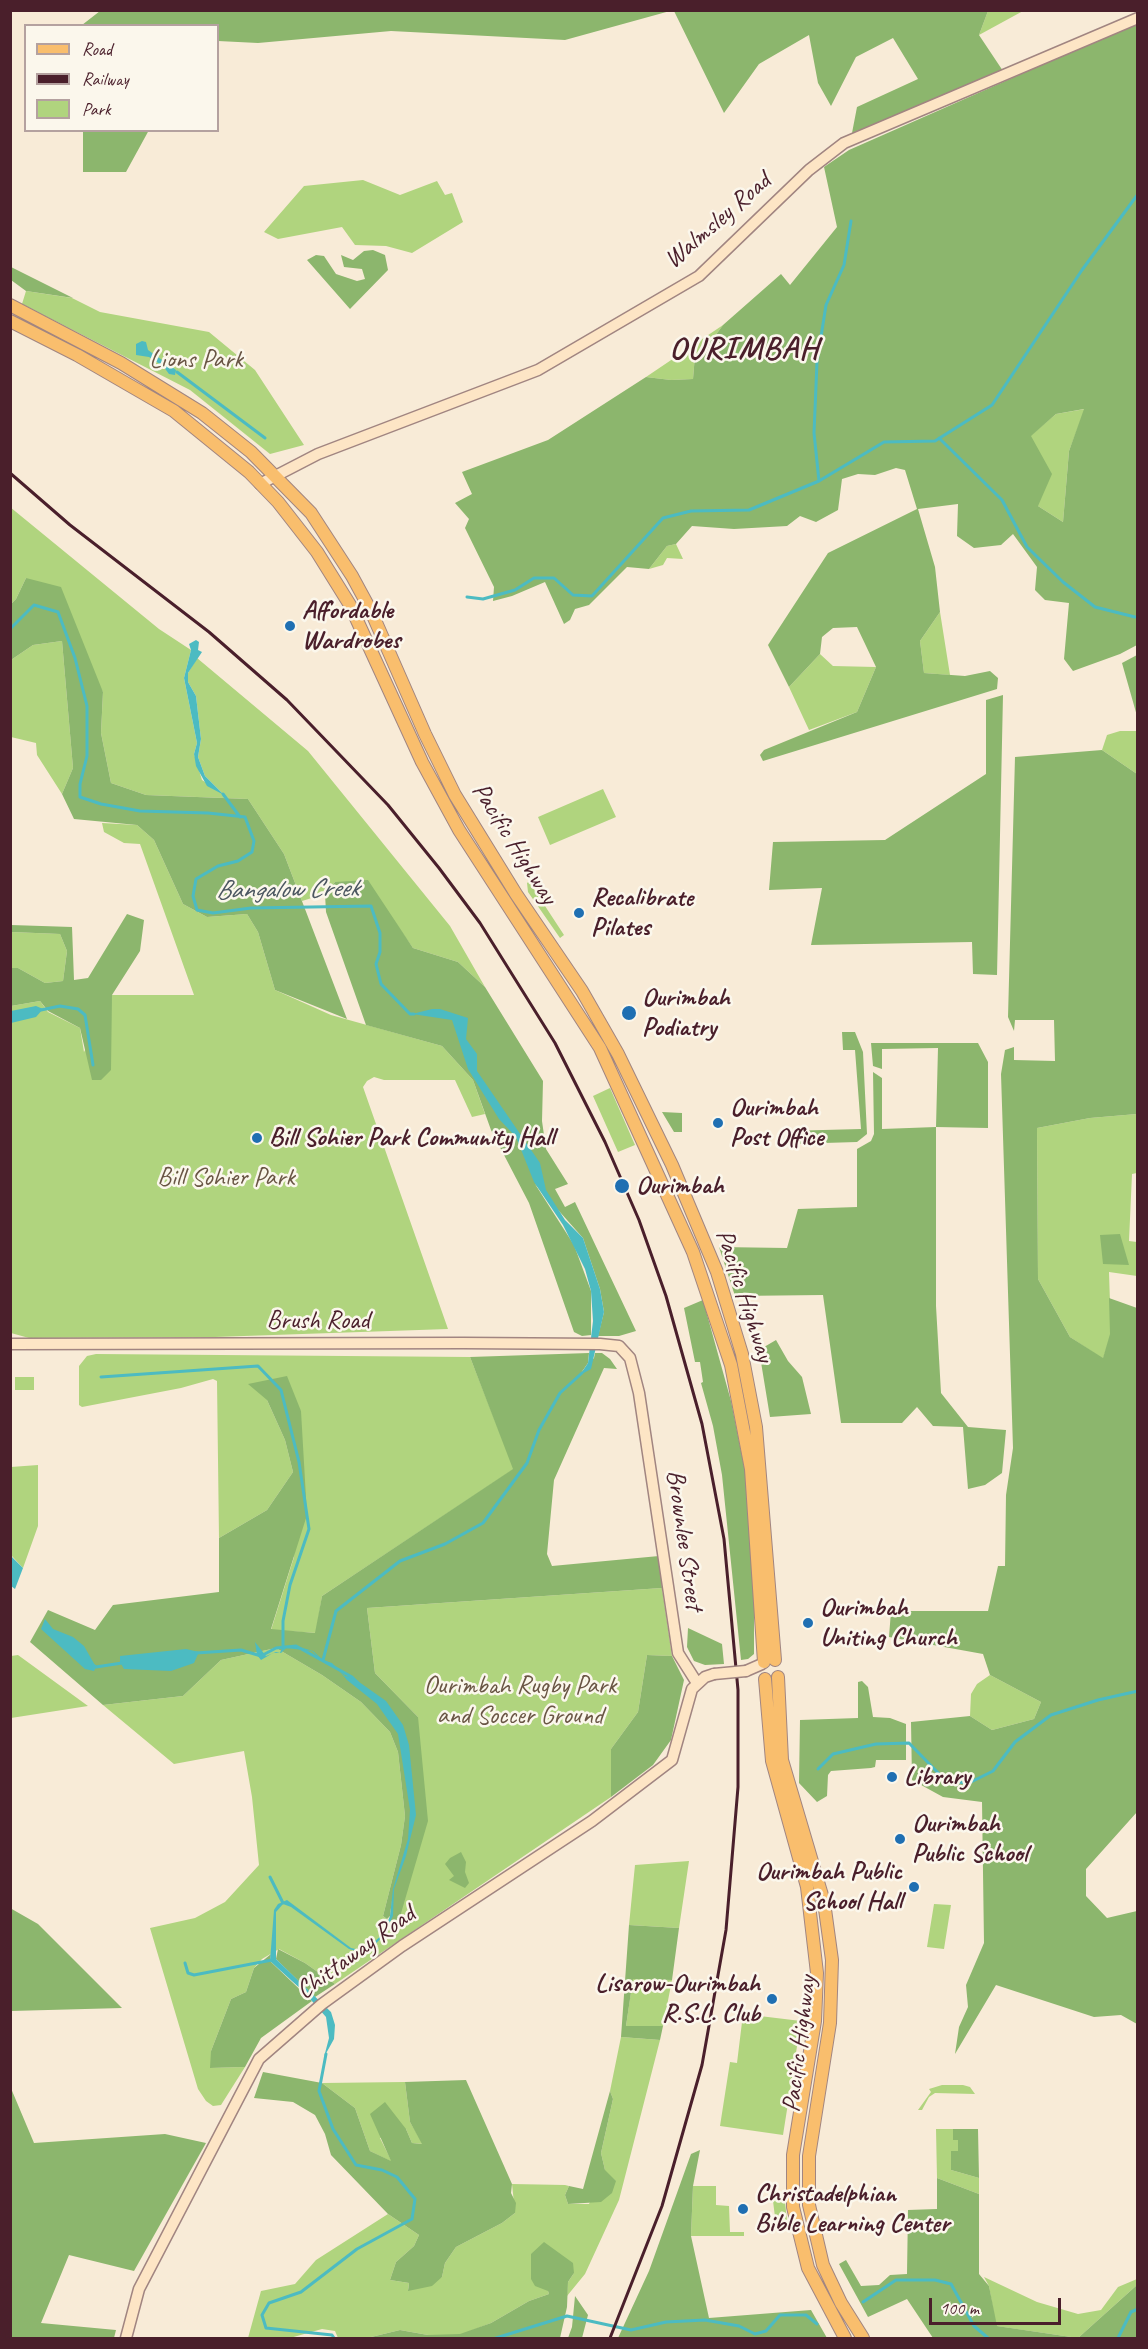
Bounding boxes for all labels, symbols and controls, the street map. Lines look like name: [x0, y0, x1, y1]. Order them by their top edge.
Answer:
legend: [24, 24, 219, 132]
text: Road: [82, 38, 112, 60]
text: Railway: [82, 68, 129, 90]
text: Park: [82, 98, 111, 120]
street label: Walmsley Road: [658, 166, 778, 276]
district label: OURIMBAH: [670, 331, 818, 369]
park label: Lions Park: [149, 344, 243, 376]
place label: Affordable Wardrobes: [302, 595, 400, 656]
marker: Affordable Wardrobes: [283, 619, 297, 633]
street label: Pacific Highway: [464, 777, 564, 911]
water label: Bangalow Creek: [215, 873, 359, 907]
place label: Recalibrate Pilates: [591, 882, 693, 944]
marker: Recalibrate Pilates: [572, 906, 586, 920]
place label: Ourimbah Podiatry: [642, 982, 730, 1044]
marker: Ourimbah Podiatry: [620, 1004, 638, 1022]
place label: Ourimbah Post Office: [730, 1092, 823, 1154]
marker: Ourimbah Post Office: [711, 1116, 725, 1130]
place label: Bill Sohier Park Community Hall: [269, 1122, 554, 1154]
marker: Bill Sohier Park Community Hall: [250, 1131, 264, 1145]
park label: Bill Sohier Park: [157, 1162, 295, 1194]
place label: Ourimbah: [636, 1170, 724, 1202]
marker: Ourimbah: [613, 1177, 631, 1195]
street label: Pacific Highway: [708, 1226, 780, 1366]
street label: Brush Road: [267, 1305, 369, 1337]
street label: Brownlee Street: [659, 1468, 709, 1612]
place label: Ourimbah Uniting Church: [820, 1592, 957, 1654]
marker: Ourimbah Uniting Church: [801, 1616, 815, 1630]
park label: Ourimbah Rugby Park and Soccer Ground: [424, 1670, 616, 1732]
place label: Library: [904, 1761, 970, 1793]
marker: Library: [885, 1770, 899, 1784]
place label: Ourimbah Public School: [912, 1808, 1028, 1870]
marker: Ourimbah Public School: [893, 1832, 907, 1846]
place label: Ourimbah Public School Hall: [756, 1856, 902, 1918]
marker: Ourimbah Public School Hall: [907, 1880, 921, 1894]
street label: Chittaway Road: [290, 1899, 422, 2007]
place label: Lisarow-Ourimbah R.S.L. Club: [595, 1968, 760, 2030]
street label: Pacific Highway: [776, 1974, 824, 2114]
marker: Lisarow-Ourimbah R.S.L. Club: [765, 1992, 779, 2006]
place label: Christadelphian Bible Learning Center: [755, 2178, 949, 2240]
marker: Christadelphian Bible Learning Center: [736, 2202, 750, 2216]
scale bar: [932, 2286, 1064, 2324]
text: 100 m: [940, 2297, 979, 2319]

